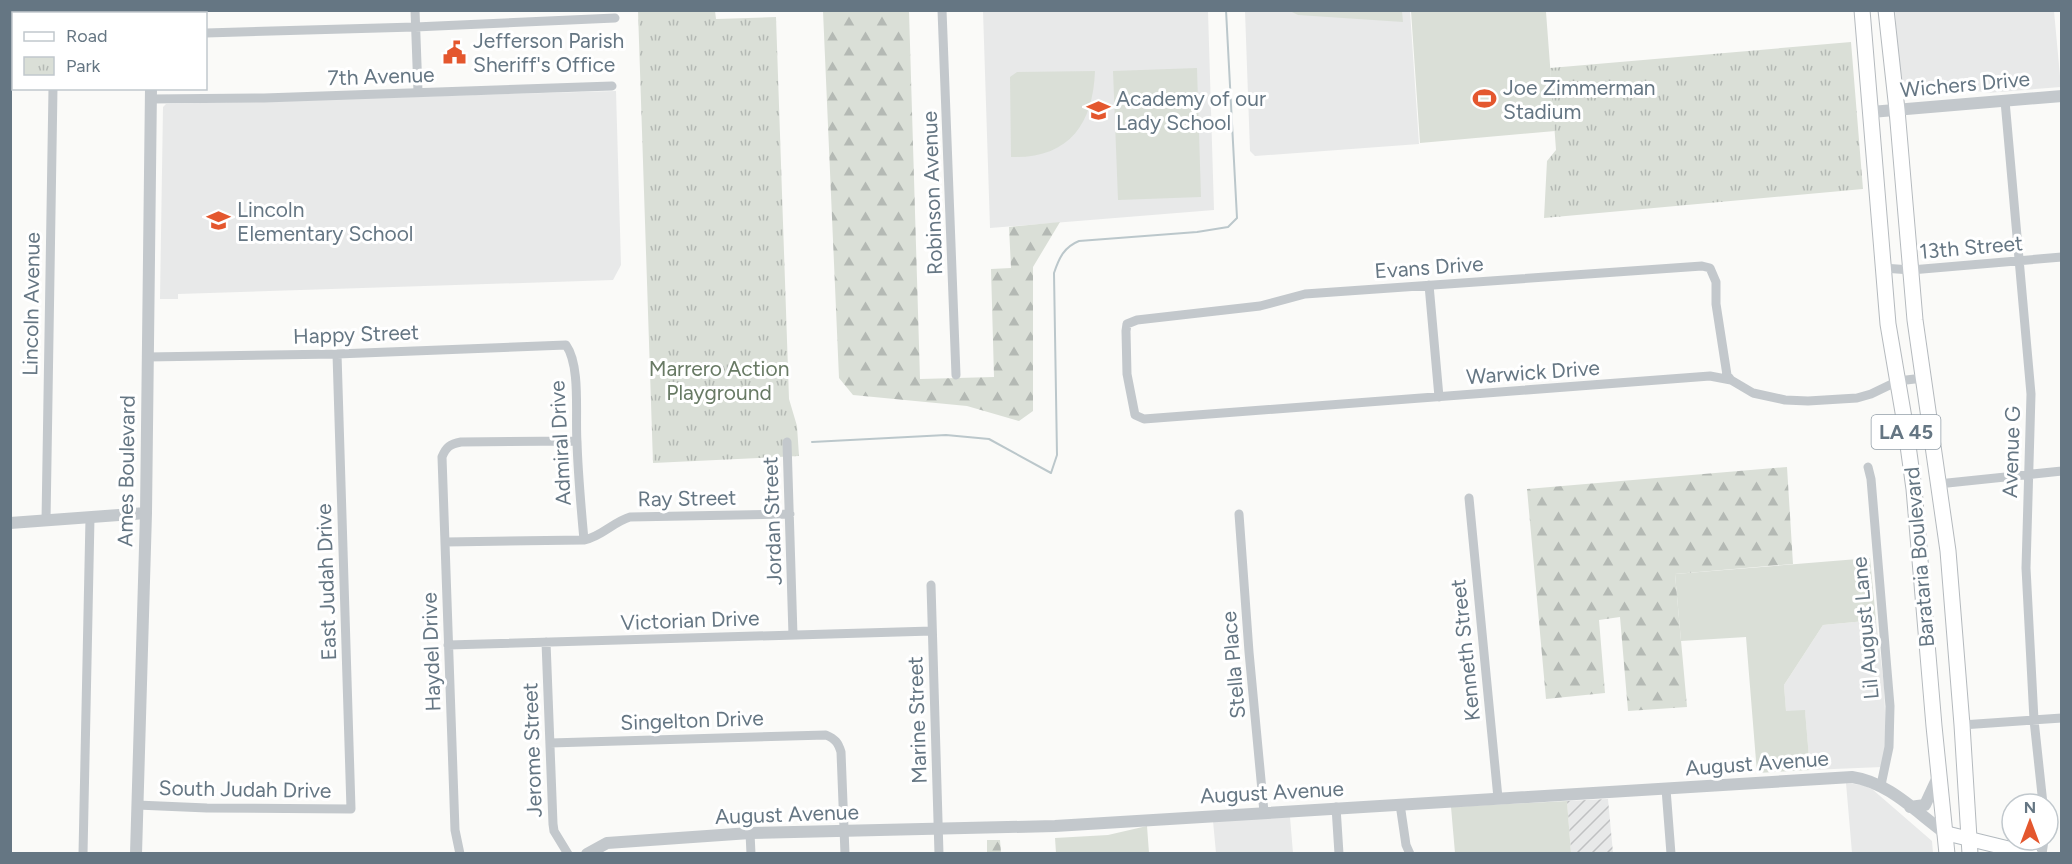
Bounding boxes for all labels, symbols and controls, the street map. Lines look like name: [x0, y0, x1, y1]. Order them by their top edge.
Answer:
legend: [12, 12, 207, 90]
text: Road: [66, 25, 107, 47]
place label: Jefferson Parish Sheriff's Office: [473, 28, 624, 77]
public building icon: Jefferson Parish Sheriff's Office: [442, 39, 468, 65]
text: Park: [66, 55, 101, 77]
street label: 7th Avenue: [327, 62, 435, 90]
street label: Wichers Drive: [1899, 66, 2031, 102]
place label: Joe Zimmerman Stadium: [1503, 75, 1656, 124]
place label: Academy of our Lady School: [1116, 86, 1266, 135]
sports icon: Joe Zimmerman Stadium: [1472, 86, 1498, 112]
school or university icon: Academy of our Lady School: [1085, 97, 1111, 123]
street label: Robinson Avenue: [917, 111, 947, 275]
place label: Lincoln Elementary School: [237, 197, 413, 246]
school or university icon: Lincoln Elementary School: [206, 208, 232, 234]
street label: 13th Street: [1918, 230, 2024, 264]
street label: Lincoln Avenue: [17, 232, 45, 376]
street label: Evans Drive: [1374, 251, 1484, 283]
street label: Happy Street: [293, 319, 419, 349]
street label: Warwick Drive: [1465, 355, 1601, 389]
park label: Marrero Action Playground: [649, 356, 789, 405]
street label: Admiral Drive: [544, 380, 576, 506]
street label: Ames Boulevard: [112, 395, 140, 547]
street label: Avenue G: [1997, 405, 2025, 498]
road number: LA 45: [1872, 415, 1940, 449]
street label: Jordan Street: [757, 456, 787, 586]
street label: Barataria Boulevard: [1899, 466, 1939, 648]
street label: Ray Street: [637, 485, 737, 511]
street label: East Judah Drive: [311, 503, 341, 661]
street label: Lil August Lane: [1846, 556, 1884, 700]
street label: Kenneth Street: [1445, 578, 1485, 722]
street label: Haydel Drive: [416, 592, 446, 712]
street label: Victorian Drive: [620, 605, 760, 635]
street label: Stella Place: [1216, 610, 1250, 720]
street label: Marine Street: [902, 656, 932, 784]
street label: Jerome Street: [517, 682, 547, 818]
street label: Singelton Drive: [620, 705, 764, 735]
street label: August Avenue: [1684, 746, 1830, 780]
street label: South Judah Drive: [158, 775, 332, 803]
street label: August Avenue: [1199, 776, 1345, 808]
north arrow: [2000, 792, 2060, 852]
text: N: [2024, 798, 2036, 817]
street label: August Avenue: [715, 799, 859, 829]

